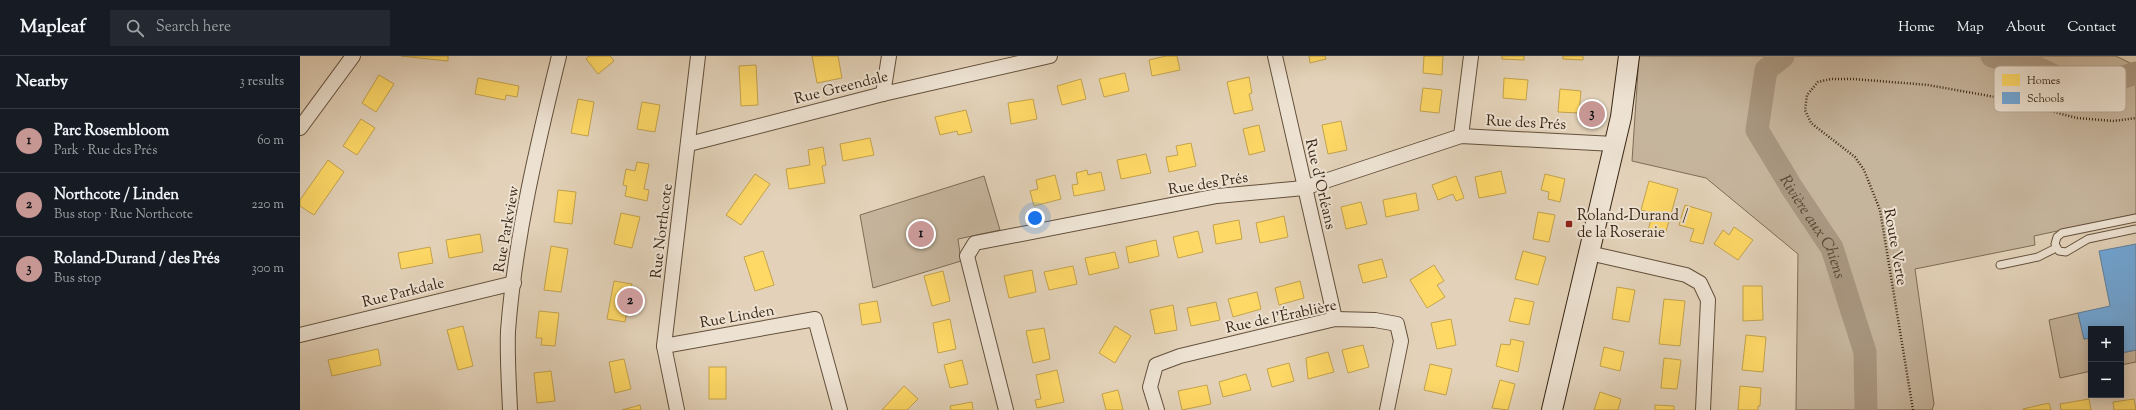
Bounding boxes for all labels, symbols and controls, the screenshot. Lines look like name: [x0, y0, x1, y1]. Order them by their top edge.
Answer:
search box: [110, 10, 390, 46]
text: Mapleaf: [20, 14, 86, 41]
icon: search: [124, 17, 146, 39]
text: Search here: [156, 17, 231, 38]
text: Home: [1898, 18, 1935, 38]
text: Map: [1957, 18, 1984, 38]
text: About: [2006, 18, 2045, 38]
text: Contact: [2067, 18, 2116, 38]
legend: [1994, 66, 2126, 112]
street label: Rue Greendale: [792, 67, 891, 110]
text: Nearby: [16, 70, 68, 94]
text: 3 results: [239, 73, 284, 91]
text: Homes: [2027, 73, 2060, 89]
text: Schools: [2027, 91, 2064, 107]
pin: 3: [1579, 99, 1605, 129]
street label: Rue des Prés: [1485, 111, 1567, 136]
text: Parc Rosembloom: [54, 121, 169, 142]
text: 1: [27, 132, 31, 150]
text: 60 m: [257, 132, 284, 150]
street label: Rue d'Orléans: [1299, 137, 1340, 232]
text: Park · Rue des Prés: [54, 142, 157, 160]
street label: Rue des Prés: [1167, 168, 1250, 201]
water label: Rivière aux Chiens: [1773, 171, 1850, 282]
street label: Rue Northcote: [646, 182, 679, 280]
street label: Rue Parkview: [490, 184, 525, 274]
text: Northcote / Linden: [54, 185, 179, 206]
text: 2: [26, 196, 32, 214]
text: 220 m: [251, 196, 284, 214]
text: Bus stop · Rue Northcote: [54, 206, 193, 224]
place label: Roland-Durand / de la Roseraie: [1577, 206, 1688, 244]
street label: Route Verte: [1877, 207, 1912, 287]
your location: [1025, 208, 1045, 228]
pin: 1: [908, 219, 934, 249]
marker: Roland-Durand / de la Roseraie: [1564, 219, 1574, 229]
text: Roland-Durand / des Prés: [54, 249, 220, 270]
text: 3: [26, 260, 32, 278]
text: 300 m: [252, 260, 284, 278]
text: Bus stop: [54, 270, 101, 288]
street label: Rue Parkdale: [360, 273, 447, 314]
pin: 2: [617, 286, 643, 316]
street label: Rue de l'Érablière: [1224, 294, 1339, 340]
street label: Rue Linden: [698, 301, 776, 334]
map controls: [2088, 326, 2124, 398]
button: +: [2088, 326, 2124, 362]
button: −: [2088, 362, 2124, 398]

